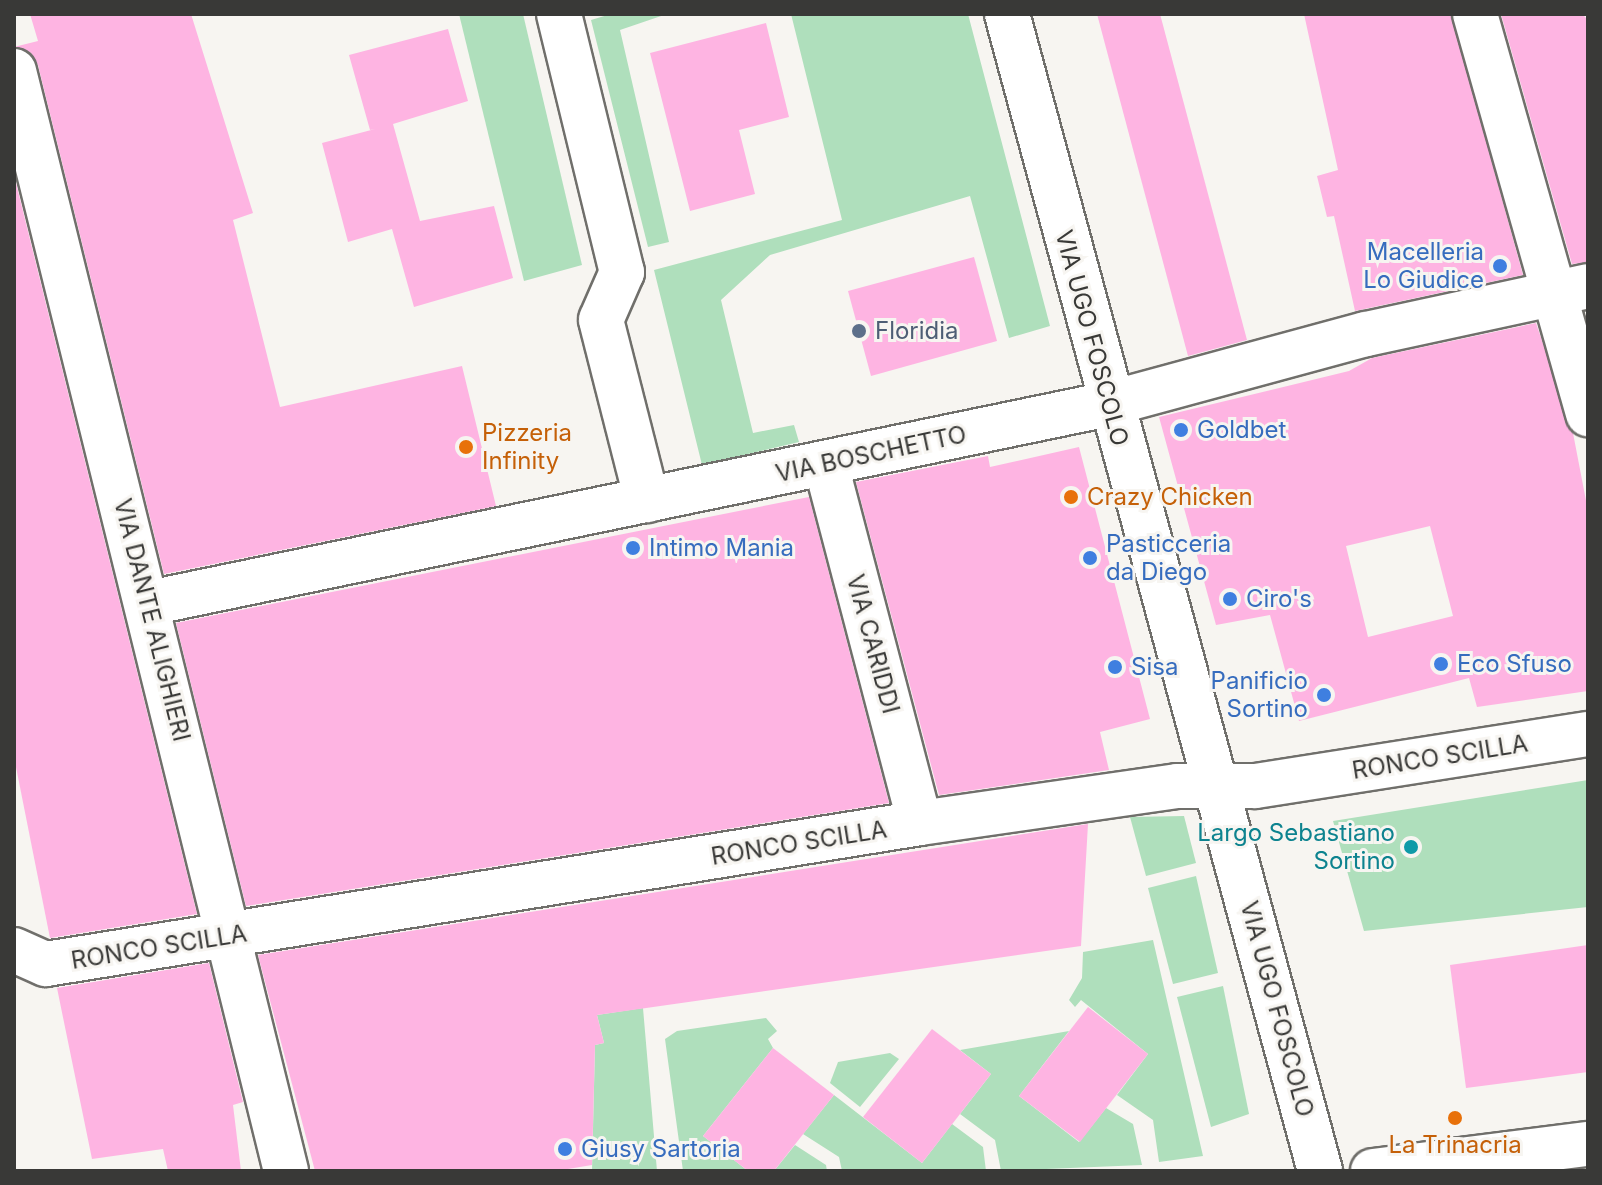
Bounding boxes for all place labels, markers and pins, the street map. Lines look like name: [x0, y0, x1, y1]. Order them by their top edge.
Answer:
place label: Macelleria Lo Giudice: [1363, 238, 1484, 294]
marker: Macelleria Lo Giudice: [1491, 257, 1509, 275]
place label: Floridia: [875, 317, 959, 345]
marker: Floridia: [850, 322, 868, 340]
place label: Goldbet: [1197, 416, 1286, 444]
place label: Pizzeria Infinity: [482, 419, 572, 475]
marker: Goldbet: [1172, 421, 1190, 439]
marker: Pizzeria Infinity: [457, 438, 475, 456]
place label: Crazy Chicken: [1087, 483, 1253, 511]
marker: Crazy Chicken: [1062, 488, 1080, 506]
place label: Pasticceria da Diego: [1106, 530, 1231, 586]
place label: Intimo Mania: [649, 534, 794, 562]
marker: Intimo Mania: [624, 539, 642, 557]
marker: Pasticceria da Diego: [1081, 549, 1099, 567]
place label: Ciro's: [1246, 585, 1312, 613]
marker: Ciro's: [1221, 590, 1239, 608]
place label: Eco Sfuso: [1457, 650, 1572, 678]
place label: Sisa: [1131, 653, 1178, 681]
marker: Eco Sfuso: [1432, 655, 1450, 673]
marker: Sisa: [1106, 658, 1124, 676]
place label: Panificio Sortino: [1211, 667, 1308, 723]
marker: Panificio Sortino: [1315, 686, 1333, 704]
place label: Largo Sebastiano Sortino: [1197, 819, 1395, 875]
marker: Largo Sebastiano Sortino: [1402, 838, 1420, 856]
marker: La Trinacria: [1446, 1109, 1464, 1127]
place label: La Trinacria: [1388, 1131, 1522, 1159]
place label: Giusy Sartoria: [581, 1135, 741, 1163]
marker: Giusy Sartoria: [556, 1140, 574, 1158]

